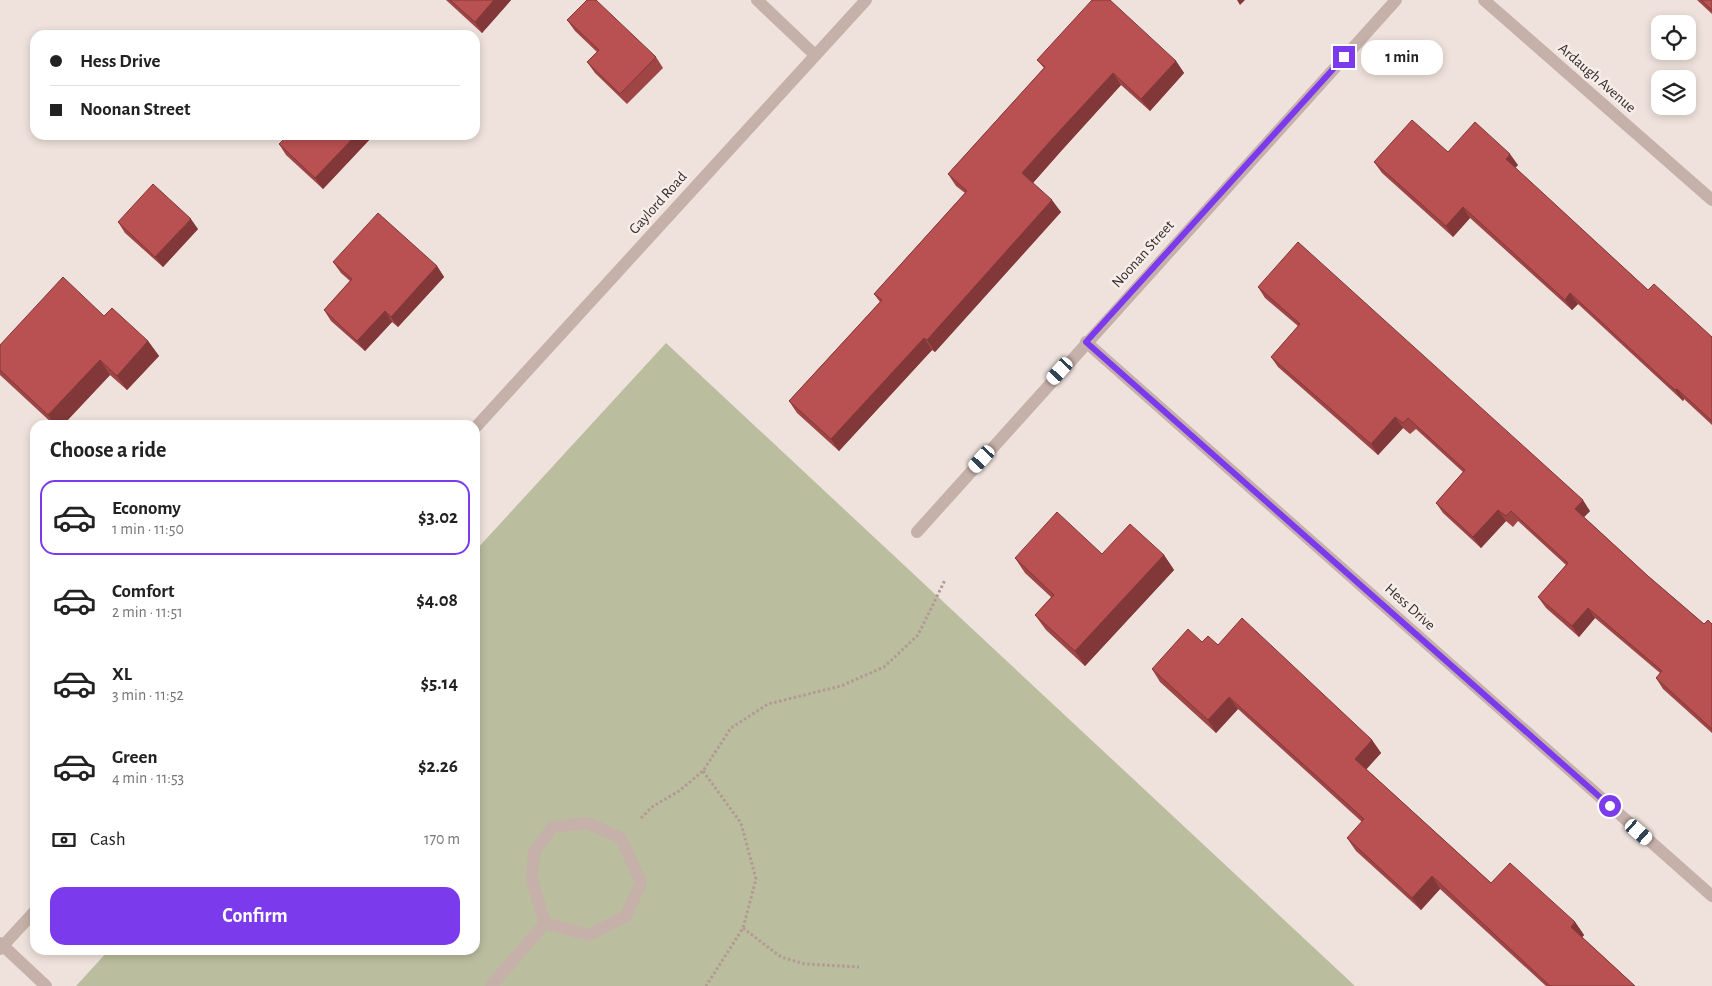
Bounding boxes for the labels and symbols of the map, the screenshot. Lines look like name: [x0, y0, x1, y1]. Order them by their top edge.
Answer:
callout: 1 min: [1362, 40, 1444, 74]
street label: Ardaugh Avenue: [1555, 41, 1639, 116]
route end: [1333, 46, 1355, 68]
street label: Gaylord Road: [626, 169, 690, 237]
street label: Noonan Street: [1109, 217, 1177, 290]
car: [1044, 355, 1075, 387]
car: [966, 443, 997, 475]
street label: Hess Drive: [1382, 581, 1438, 633]
route start: [1599, 795, 1621, 817]
car: [1622, 816, 1655, 848]

